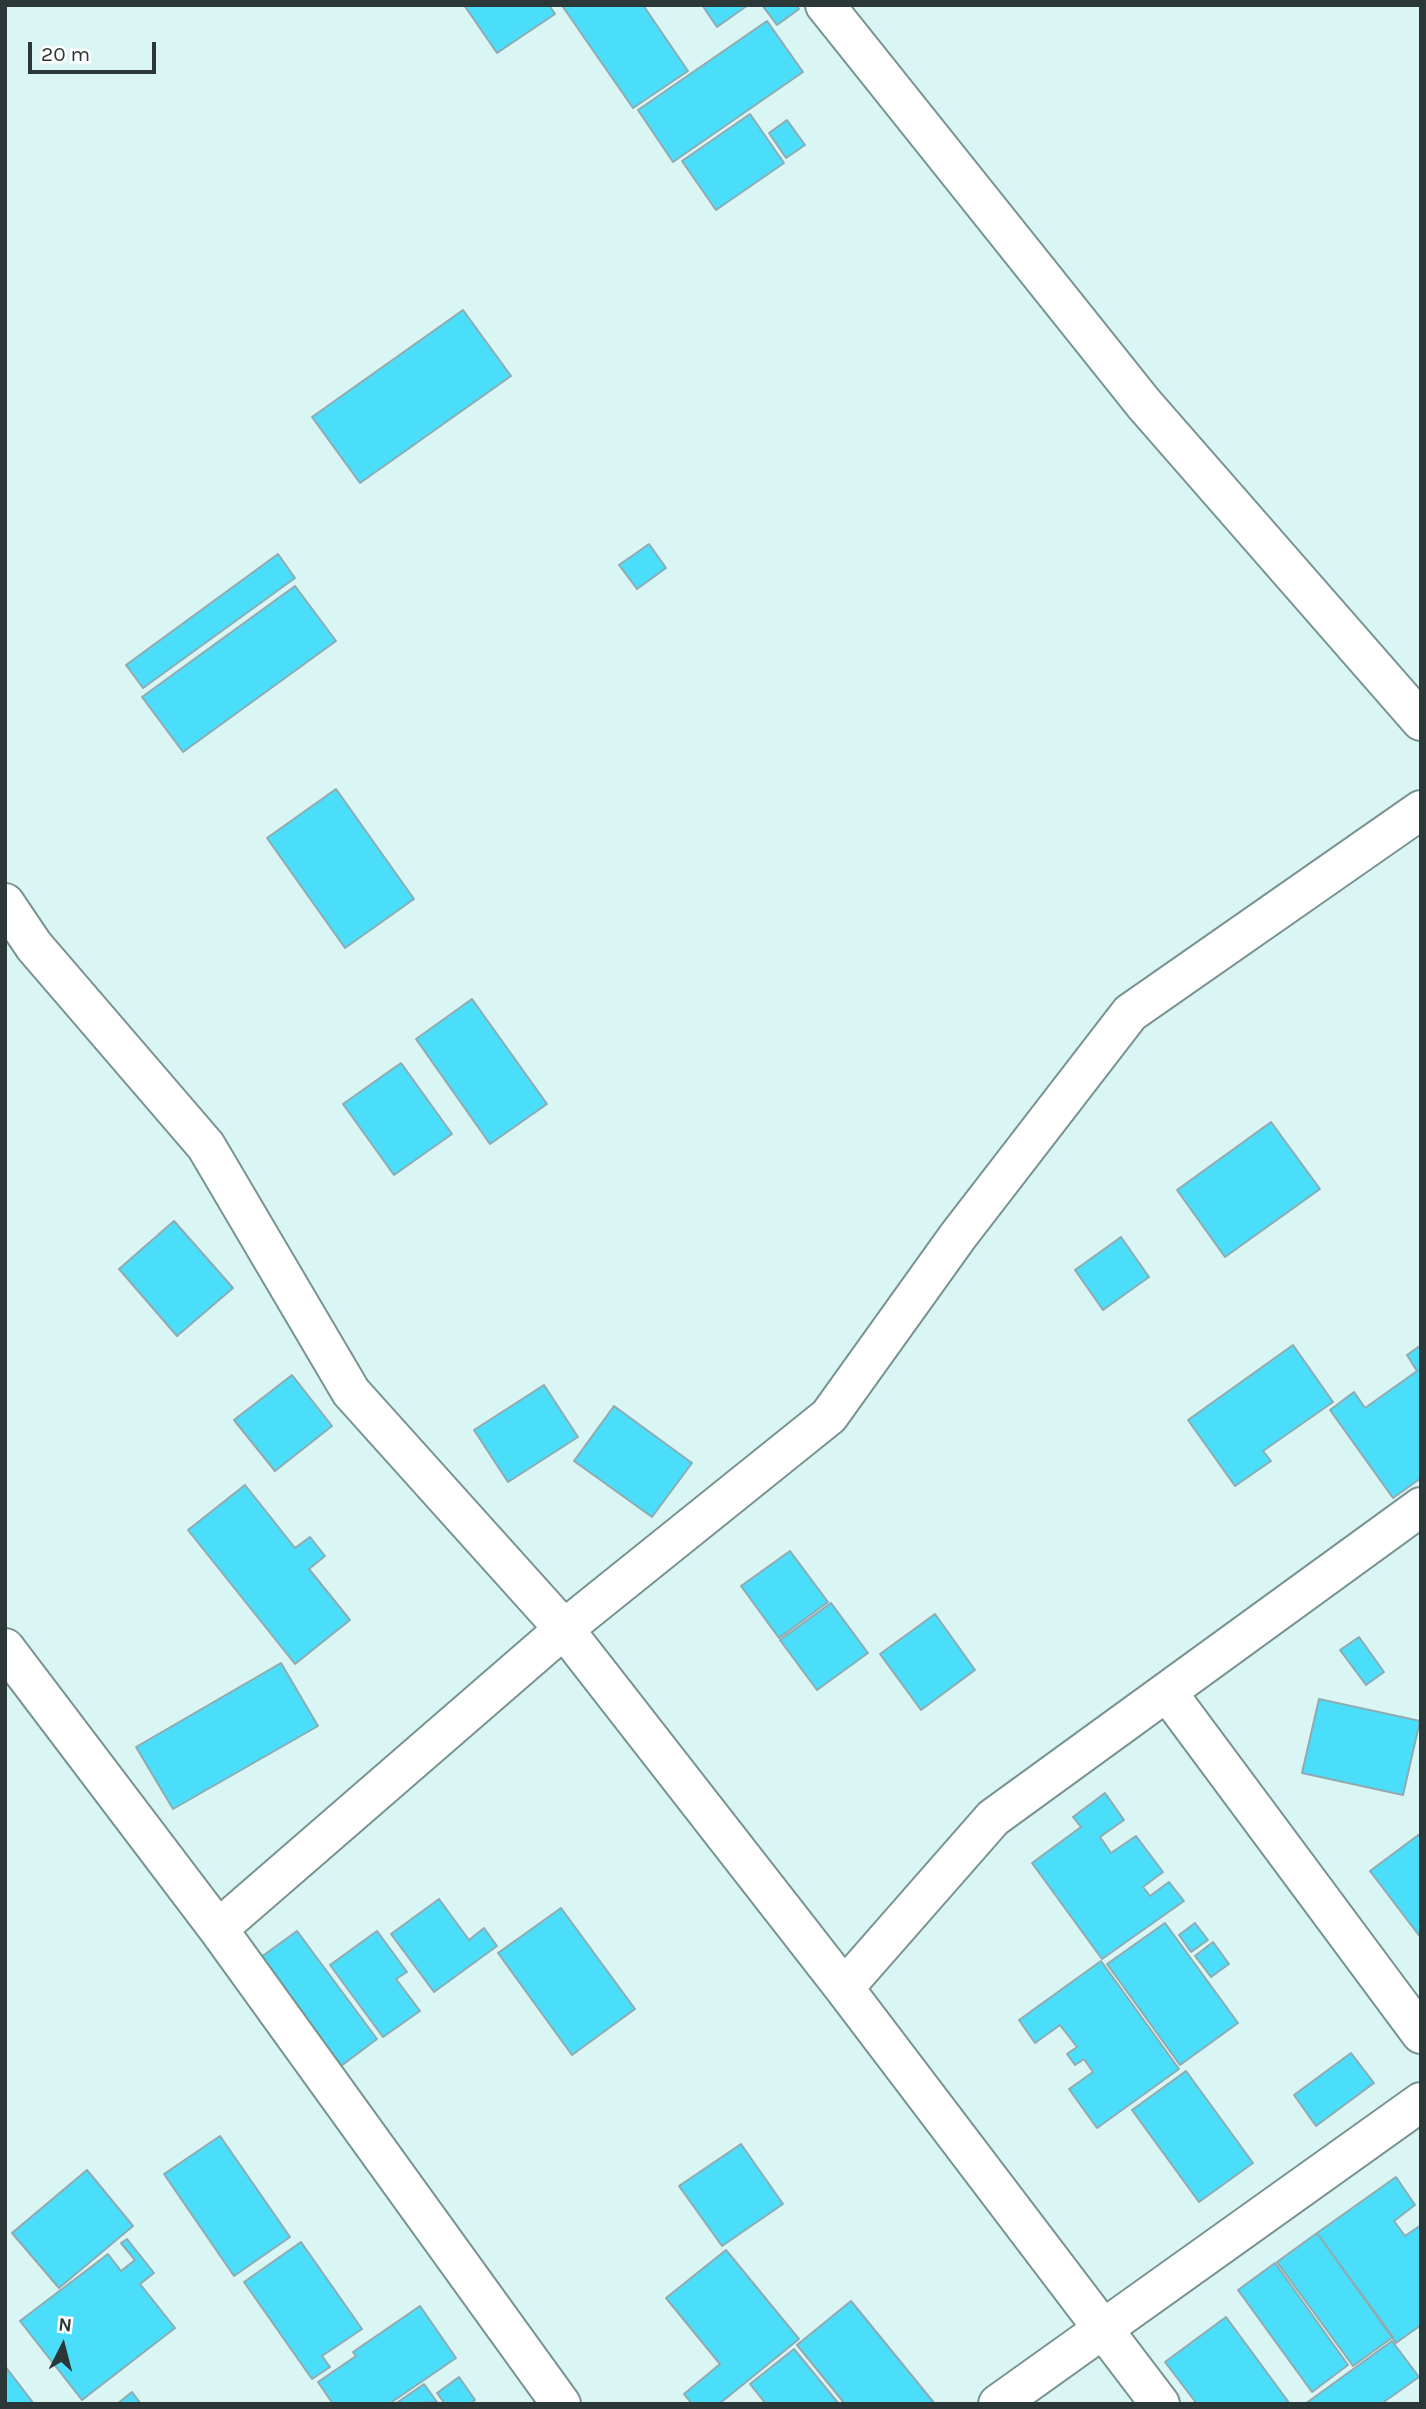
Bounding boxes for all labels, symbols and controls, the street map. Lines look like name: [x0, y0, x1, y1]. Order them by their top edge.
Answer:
scale bar: [32, 28, 159, 72]
text: 20 m: [41, 42, 90, 66]
north arrow: [28, 2311, 98, 2381]
text: N: [57, 2313, 73, 2337]

